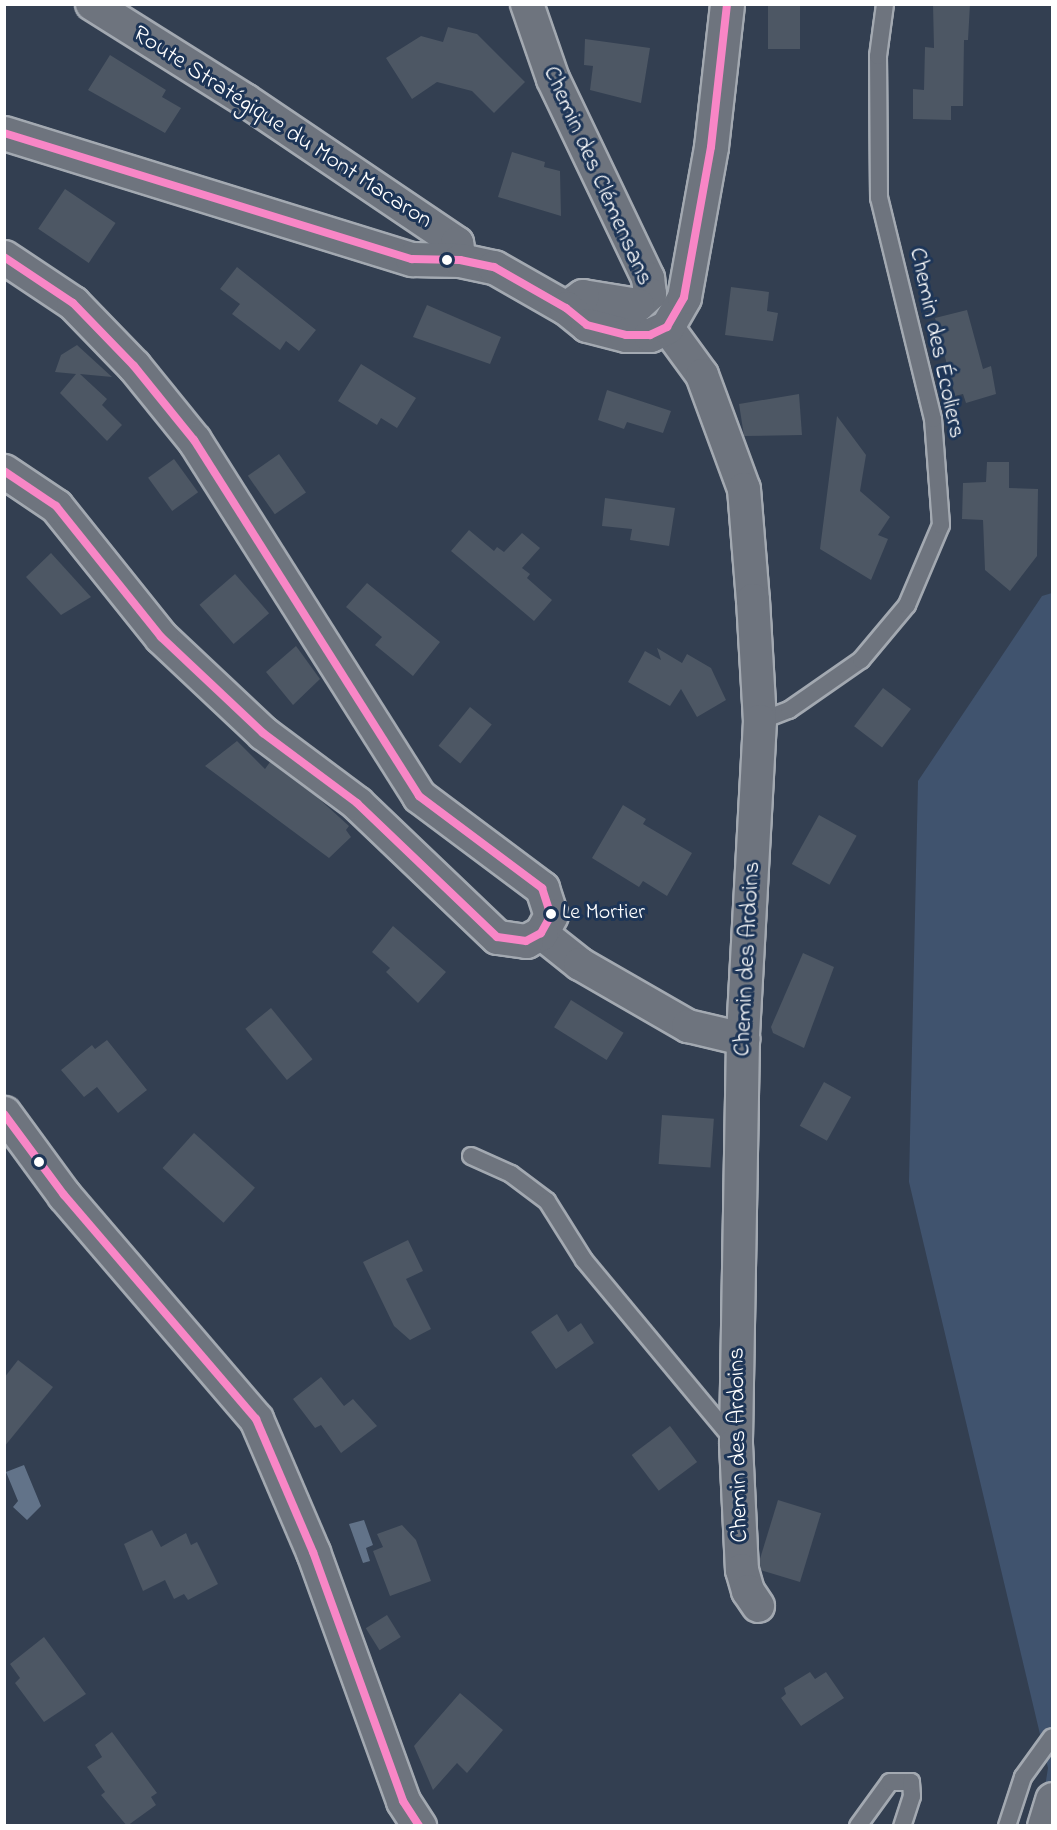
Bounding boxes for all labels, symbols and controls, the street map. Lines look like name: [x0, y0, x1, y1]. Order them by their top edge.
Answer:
street label: Route Stratégique du Mont Macaron: [127, 20, 437, 236]
street label: Chemin des Clémensans: [536, 62, 658, 290]
street label: Chemin des Écoliers: [902, 245, 970, 441]
unlabelled marker: [441, 254, 453, 266]
street label: Chemin des Ardoins: [729, 861, 767, 1057]
place label: Le Mortier: [562, 901, 645, 927]
marker: Le Mortier: [545, 908, 557, 920]
unlabelled marker: [33, 1156, 45, 1168]
street label: Chemin des Ardoins: [723, 1347, 755, 1543]

